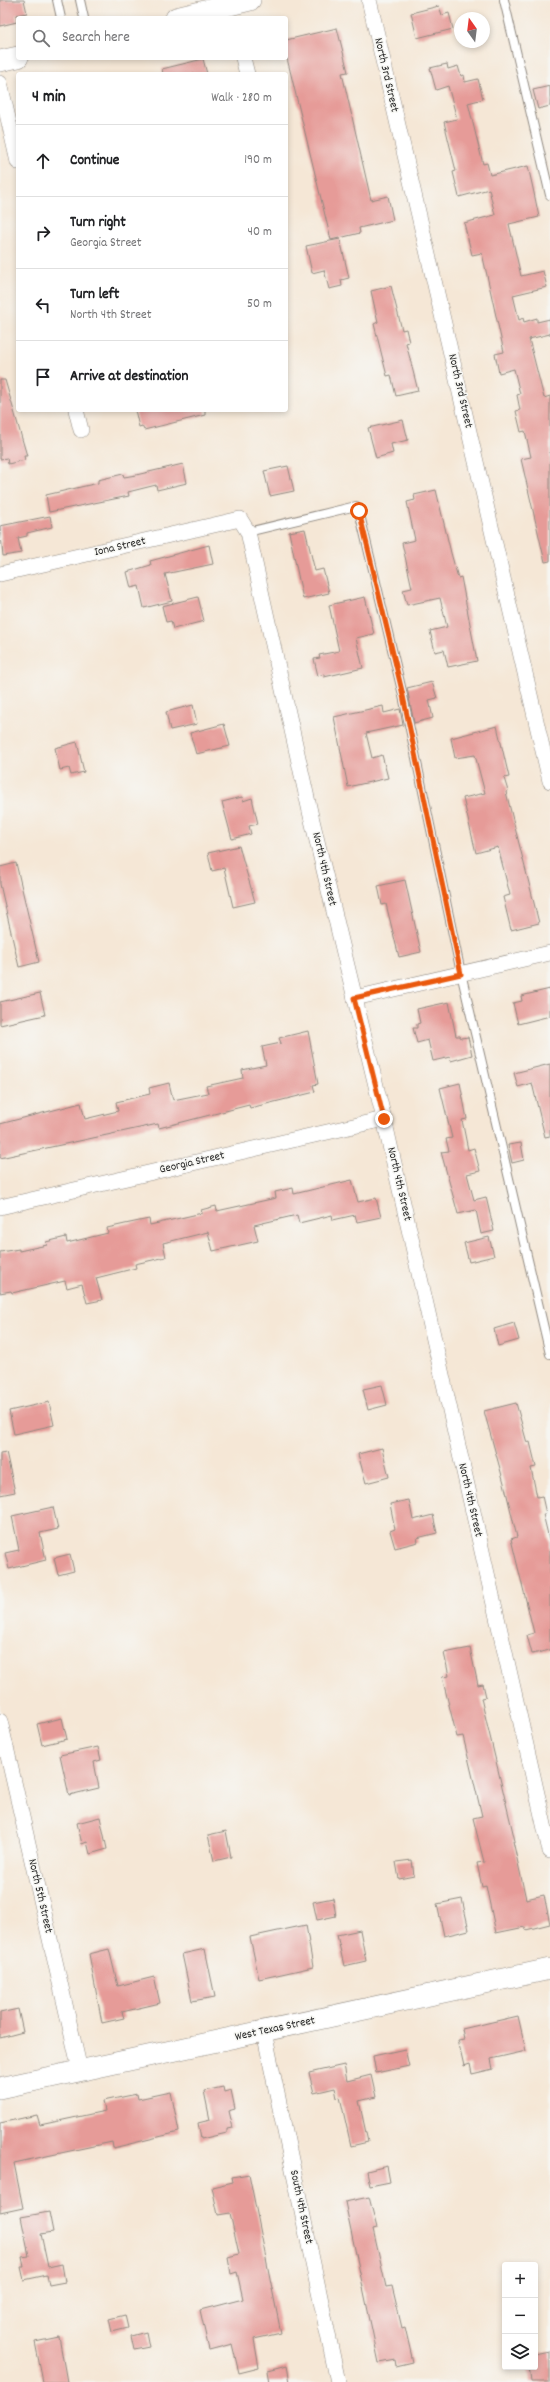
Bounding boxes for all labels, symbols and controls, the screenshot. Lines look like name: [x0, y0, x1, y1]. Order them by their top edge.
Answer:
north arrow: [454, 12, 490, 48]
search box: [16, 16, 288, 60]
icon: search: [30, 27, 52, 49]
text: Search here: [62, 27, 130, 49]
street label: North 3rd Street: [369, 36, 403, 114]
text: 4 min: [32, 86, 66, 110]
text: Walk · 280 m: [211, 89, 272, 108]
icon: ahead: [32, 150, 54, 172]
text: Continue: [70, 150, 119, 172]
text: 190 m: [244, 151, 272, 170]
text: Turn right: [70, 212, 126, 234]
icon: right: [32, 222, 54, 244]
text: 40 m: [248, 223, 272, 242]
text: Georgia Street: [70, 234, 142, 253]
text: Turn left: [70, 284, 119, 306]
icon: left: [32, 294, 54, 316]
text: 50 m: [247, 295, 272, 314]
text: North 4th Street: [70, 306, 151, 325]
street label: North 3rd Street: [443, 352, 477, 430]
icon: arrive: [32, 366, 54, 388]
text: Arrive at destination: [70, 366, 188, 388]
route start: [350, 502, 368, 520]
street label: Iona Street: [93, 533, 148, 561]
street label: North 4th Street: [307, 830, 341, 908]
route end: [375, 1110, 393, 1128]
street label: North 4th Street: [382, 1145, 416, 1223]
street label: Georgia Street: [158, 1147, 227, 1179]
street label: North 4th Street: [453, 1461, 487, 1539]
street label: North 5th Street: [23, 1857, 57, 1935]
street label: West Texas Street: [233, 2012, 317, 2046]
street label: South 4th Street: [285, 2168, 317, 2246]
map controls: [502, 2262, 538, 2370]
button: +: [502, 2262, 538, 2298]
button: −: [502, 2298, 538, 2334]
button: layers: [502, 2334, 538, 2370]

